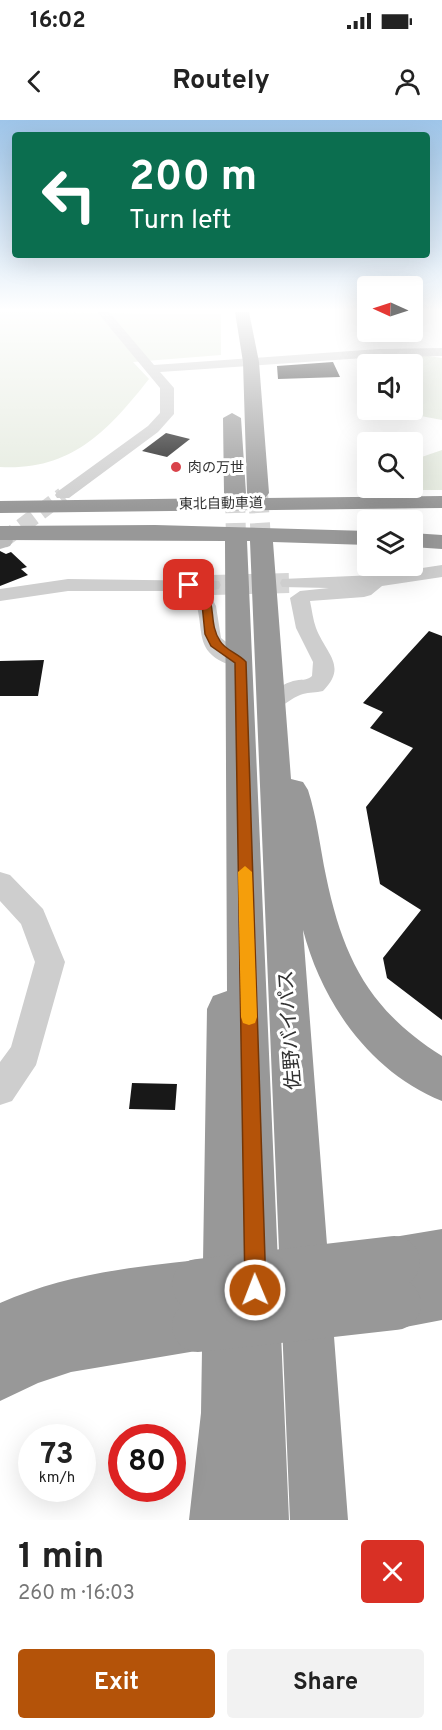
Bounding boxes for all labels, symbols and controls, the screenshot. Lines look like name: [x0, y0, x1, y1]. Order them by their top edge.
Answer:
text: 16:02: [30, 8, 86, 35]
text: Routely: [172, 64, 270, 98]
icon: back: [18, 65, 51, 98]
icon: person: [391, 65, 424, 98]
text: 200 m: [129, 152, 257, 205]
icon: left: [30, 156, 108, 234]
text: Turn left: [129, 204, 231, 238]
north arrow: [357, 276, 423, 342]
map controls: [357, 276, 423, 576]
button: sound: [357, 354, 423, 420]
button: search: [357, 432, 423, 498]
marker: 肉の万世: [169, 460, 183, 474]
place label: 肉の万世: [188, 460, 244, 477]
street label: 東北自動車道: [179, 494, 263, 514]
button: layers: [357, 510, 423, 576]
pin: [163, 559, 214, 610]
icon: arrive: [172, 568, 205, 601]
street label: 佐野バイパス: [274, 969, 308, 1090]
position arrow: [223, 1258, 287, 1322]
speed limit sign: 80: [108, 1424, 186, 1502]
text: 73: [40, 1437, 74, 1474]
text: km/h: [39, 1469, 75, 1488]
text: 1 min: [18, 1535, 104, 1581]
button: close: [361, 1540, 424, 1603]
text: 260 m · 16:03: [18, 1581, 135, 1607]
button: Exit: [18, 1649, 215, 1718]
button: Share: [227, 1649, 424, 1718]

